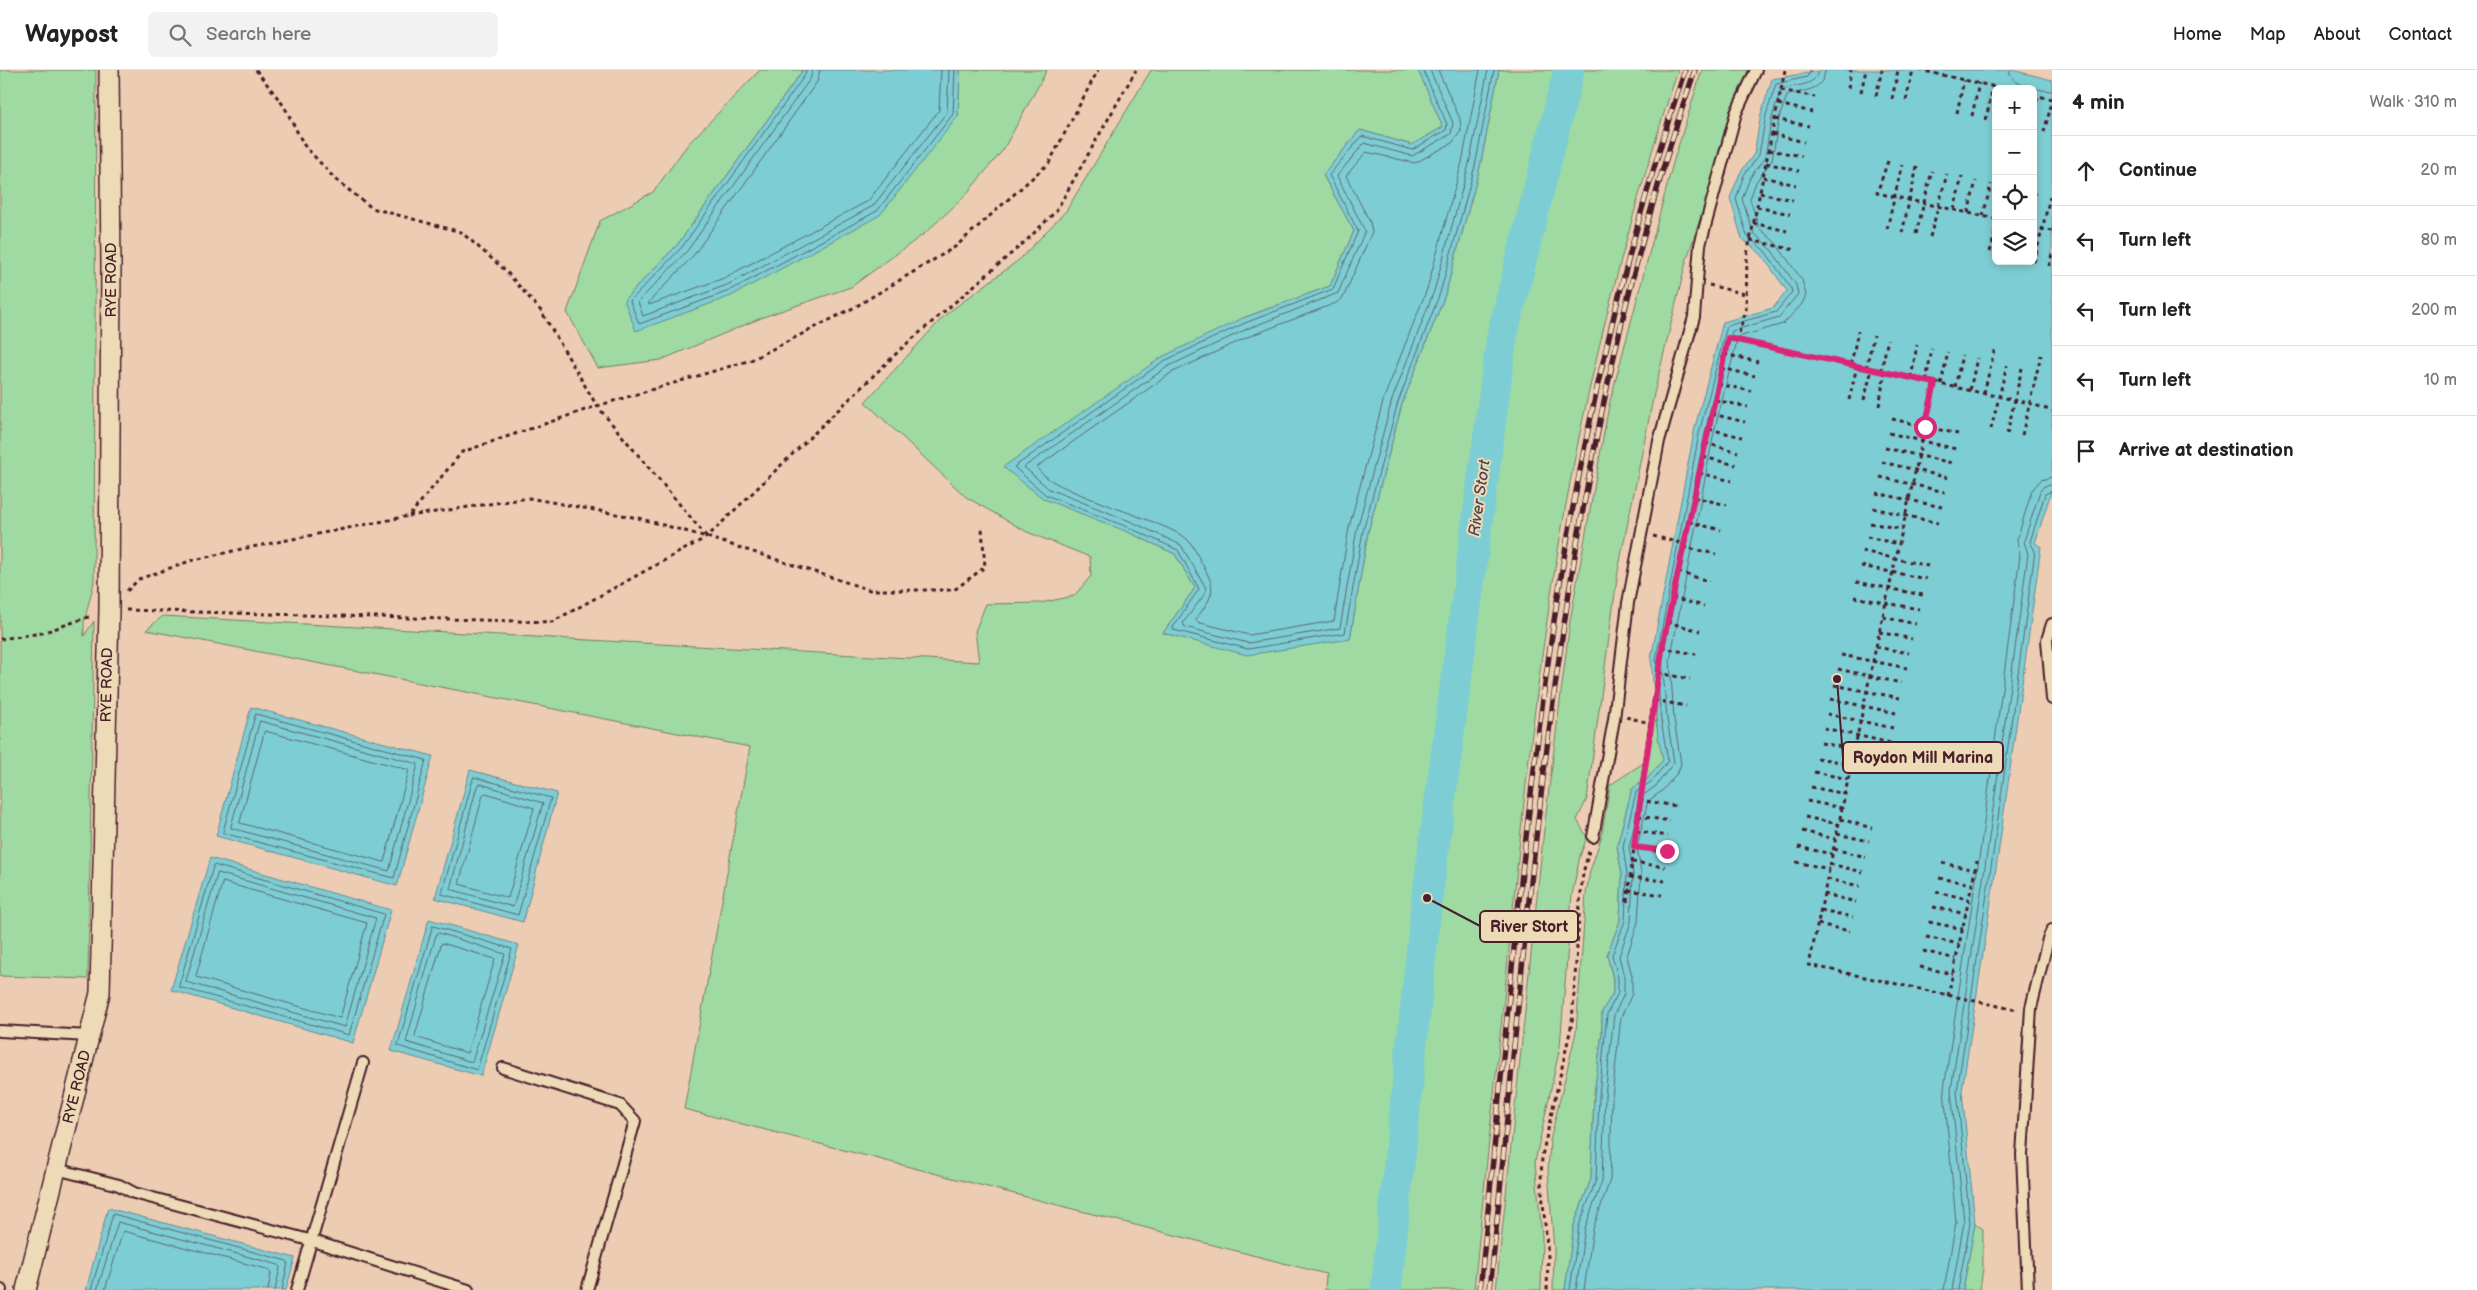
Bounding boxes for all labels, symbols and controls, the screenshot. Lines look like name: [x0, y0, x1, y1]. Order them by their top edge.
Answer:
search box: [148, 12, 498, 57]
text: Waypost: [25, 20, 118, 49]
icon: search: [166, 21, 194, 49]
text: Search here: [206, 23, 311, 46]
text: Home: [2173, 24, 2222, 45]
text: Map: [2250, 24, 2286, 45]
text: About: [2314, 24, 2361, 45]
text: Contact: [2389, 24, 2452, 45]
map controls: [1992, 85, 2037, 265]
button: +: [1992, 85, 2037, 130]
text: 4 min: [2072, 90, 2125, 115]
text: Walk · 310 m: [2369, 93, 2457, 112]
button: −: [1992, 130, 2037, 175]
icon: ahead: [2072, 157, 2100, 185]
text: Continue: [2119, 159, 2197, 182]
text: 20 m: [2421, 161, 2457, 180]
button: locate: [1992, 175, 2037, 220]
button: layers: [1992, 220, 2037, 265]
icon: left: [2072, 227, 2100, 255]
text: Turn left: [2119, 229, 2191, 252]
text: 80 m: [2421, 231, 2457, 250]
street label: RYE ROAD: [102, 242, 121, 318]
icon: left: [2072, 297, 2100, 325]
text: Turn left: [2119, 299, 2191, 322]
text: 200 m: [2411, 301, 2457, 320]
icon: left: [2072, 367, 2100, 395]
text: Turn left: [2119, 369, 2191, 392]
text: 10 m: [2424, 371, 2457, 390]
route start: [1914, 416, 1937, 439]
icon: arrive: [2072, 437, 2100, 465]
text: Arrive at destination: [2119, 439, 2294, 462]
water label: River Stort: [1465, 458, 1495, 537]
street label: RYE ROAD: [97, 647, 117, 723]
callout: Roydon Mill Marina: [1843, 742, 2003, 773]
text: Roydon Mill Marina: [1853, 749, 1993, 768]
route end: [1656, 840, 1679, 863]
callout: River Stort: [1480, 911, 1578, 942]
text: River Stort: [1490, 918, 1569, 937]
street label: RYE ROAD: [59, 1048, 95, 1126]

